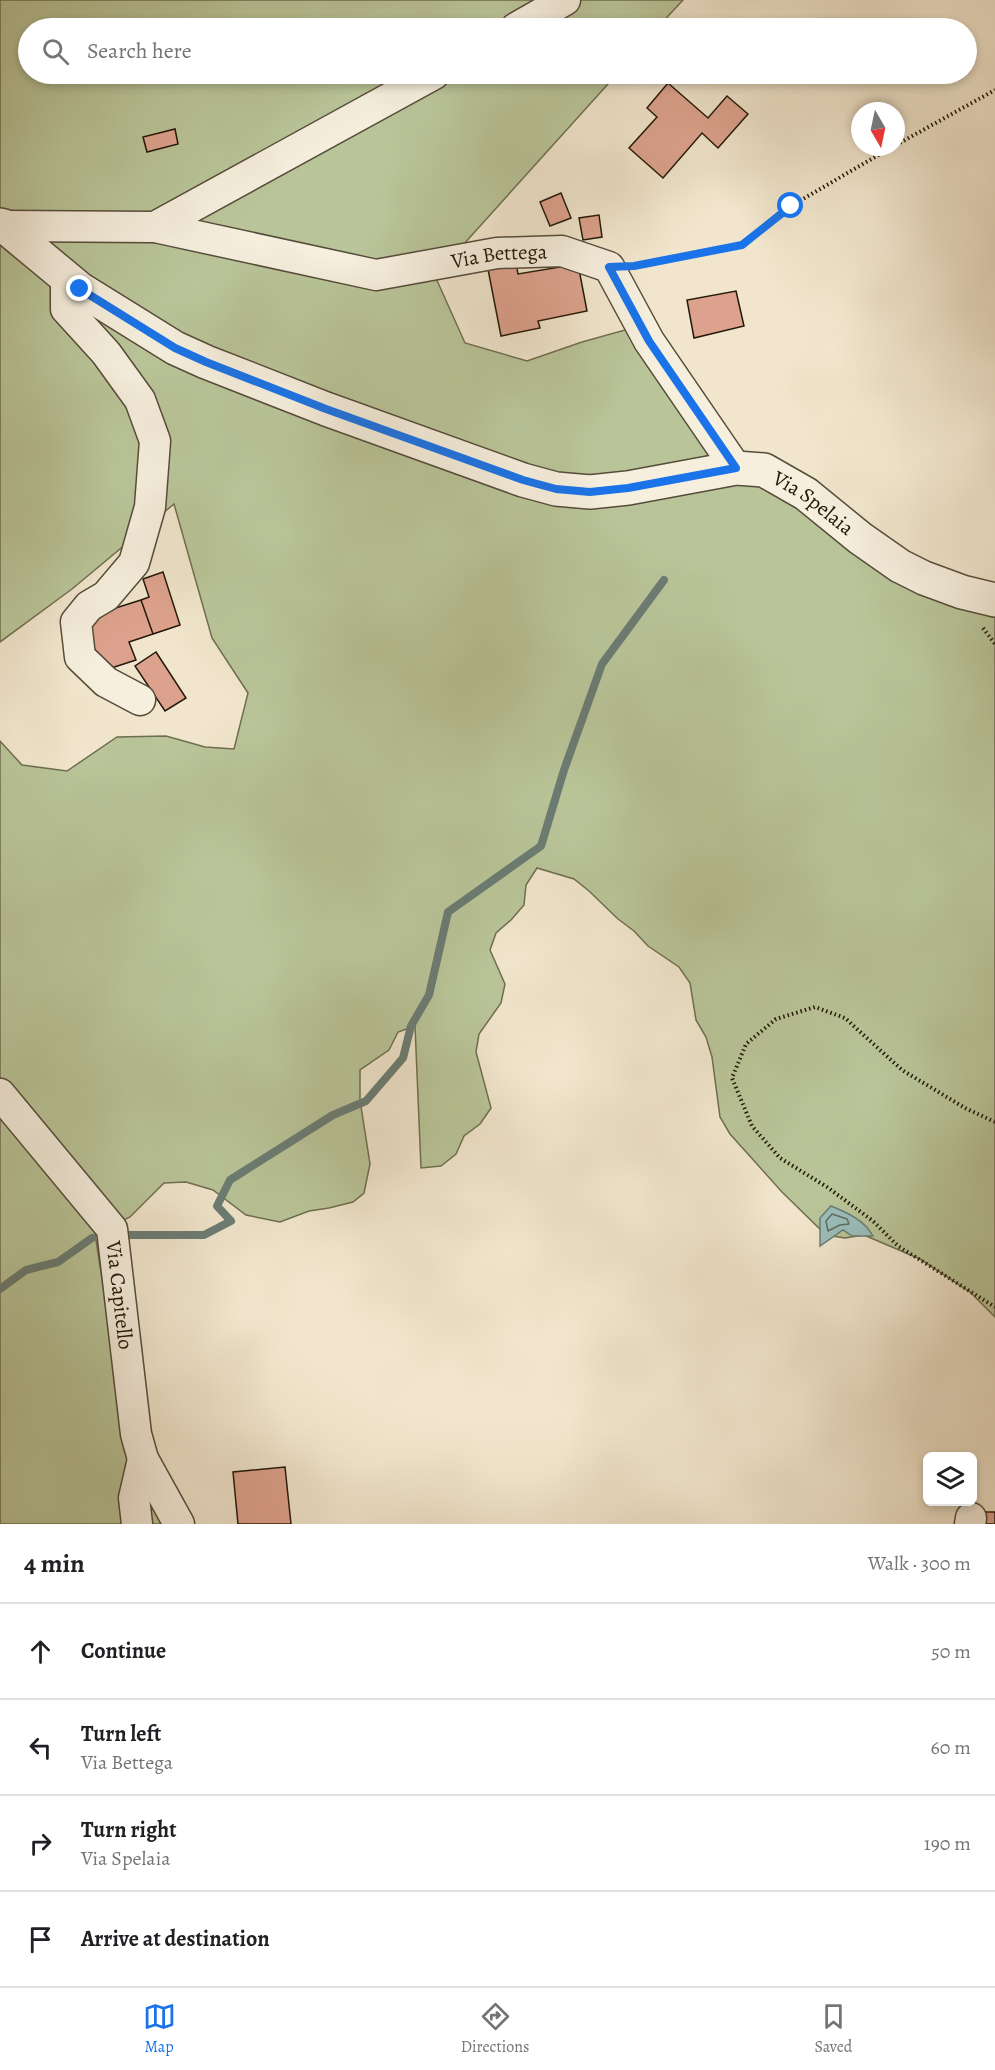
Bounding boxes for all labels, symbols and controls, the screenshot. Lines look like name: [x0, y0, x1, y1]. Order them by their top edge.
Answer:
search box: [18, 18, 977, 84]
icon: search: [39, 35, 72, 68]
text: Search here: [87, 36, 192, 66]
north arrow: [851, 102, 905, 156]
route start: [777, 192, 803, 218]
street label: Via Bettega: [448, 237, 548, 275]
route end: [66, 275, 92, 301]
street label: Via Spelaia: [767, 464, 860, 542]
street label: Via Capitello: [99, 1238, 140, 1351]
map controls: [923, 1452, 977, 1506]
button: layers: [923, 1452, 977, 1506]
text: 4 min: [24, 1546, 85, 1581]
text: Walk · 300 m: [868, 1550, 971, 1577]
icon: ahead: [24, 1635, 57, 1668]
text: Continue: [81, 1636, 166, 1666]
text: 50 m: [931, 1638, 971, 1665]
text: Turn left: [81, 1719, 161, 1749]
icon: left: [24, 1731, 57, 1764]
text: 60 m: [931, 1734, 971, 1761]
text: Via Bettega: [81, 1749, 173, 1776]
text: Turn right: [81, 1815, 177, 1845]
icon: right: [24, 1827, 57, 1860]
text: 190 m: [924, 1830, 971, 1857]
text: Via Spelaia: [81, 1845, 171, 1872]
icon: arrive: [24, 1923, 57, 1956]
text: Arrive at destination: [81, 1924, 270, 1954]
tab: Map: [143, 2000, 176, 2058]
tab: Directions: [461, 2000, 529, 2058]
tab: Saved: [814, 2000, 852, 2058]

